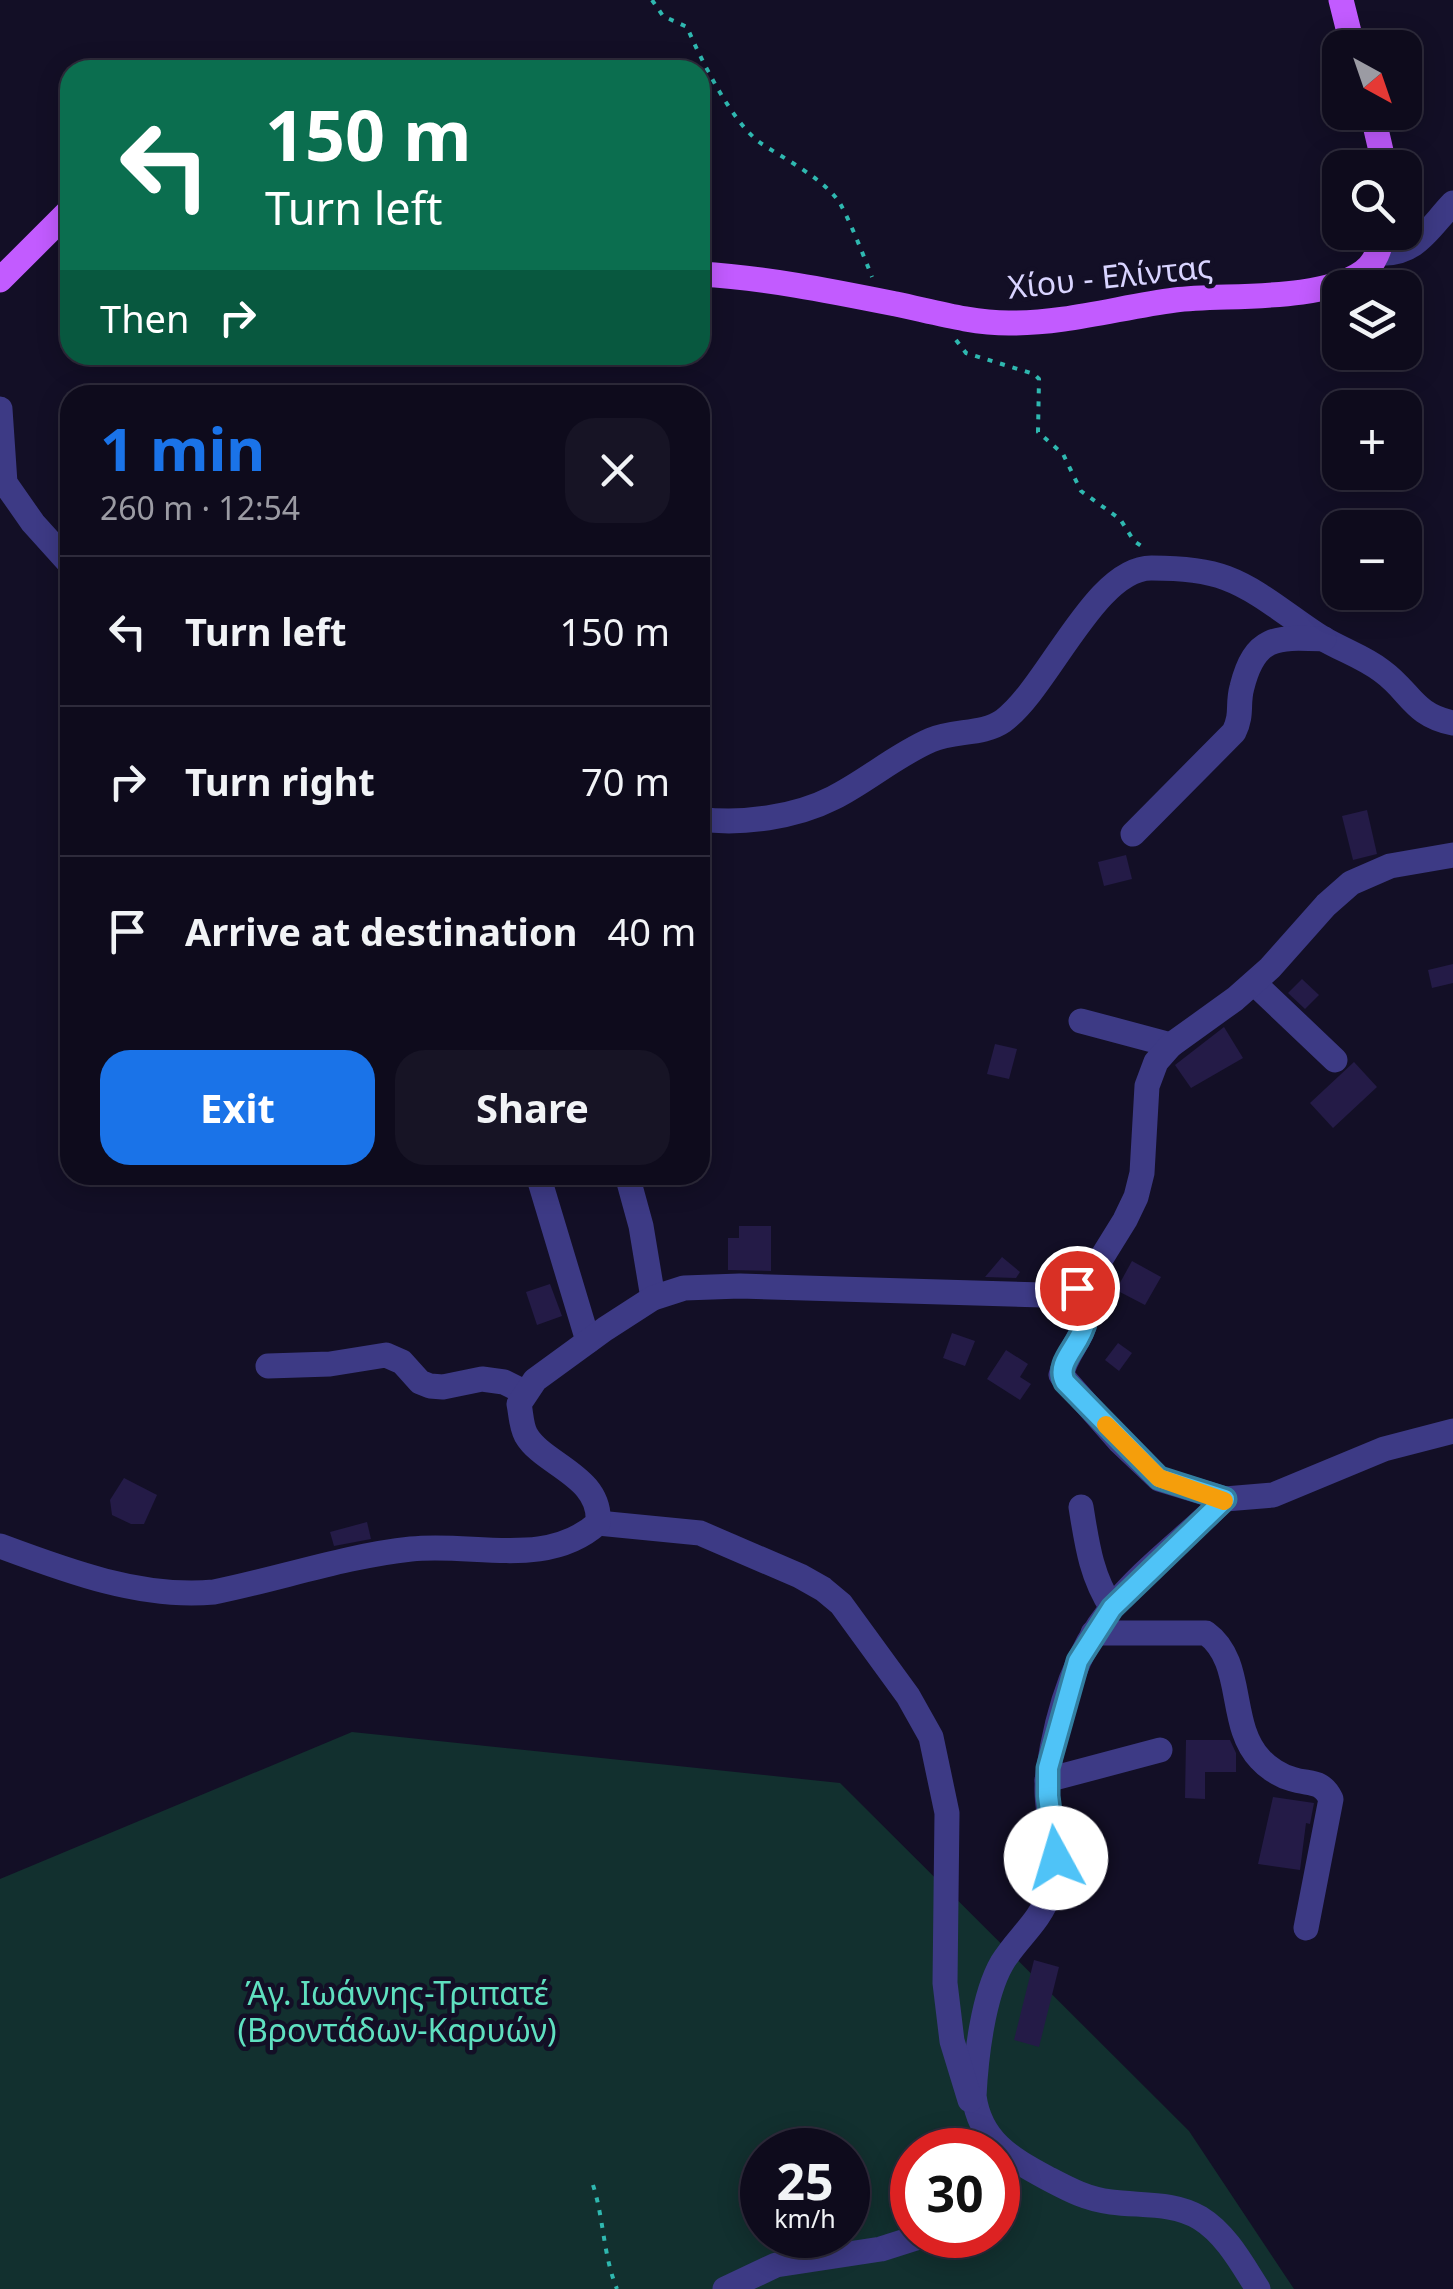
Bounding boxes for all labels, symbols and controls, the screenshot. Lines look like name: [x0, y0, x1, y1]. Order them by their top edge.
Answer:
north arrow: [1322, 30, 1422, 130]
map controls: [1322, 30, 1422, 610]
text: 150 m: [265, 86, 472, 182]
icon: left: [100, 100, 230, 230]
button: search: [1322, 150, 1422, 250]
text: Turn left: [265, 177, 442, 238]
street label: Χίου - Ελίντας: [1006, 243, 1214, 308]
button: layers: [1322, 270, 1422, 370]
icon: right: [210, 290, 265, 345]
text: Then: [100, 292, 190, 344]
button: +: [1322, 390, 1422, 490]
text: 1 min: [100, 407, 265, 489]
button: close: [565, 418, 670, 523]
text: 260 m · 12:54: [100, 486, 300, 529]
button: −: [1322, 510, 1422, 610]
icon: left: [100, 604, 155, 659]
text: Turn left: [185, 605, 347, 657]
text: 150 m: [559, 605, 670, 657]
icon: right: [100, 754, 155, 809]
text: Turn right: [185, 755, 375, 807]
text: 70 m: [581, 755, 670, 807]
icon: arrive: [100, 904, 155, 959]
text: Arrive at destination: [185, 905, 577, 957]
text: 40 m: [607, 905, 696, 957]
button: Exit: [100, 1050, 375, 1165]
button: Share: [395, 1050, 670, 1165]
pin: [1035, 1246, 1120, 1331]
icon: arrive: [1050, 1261, 1105, 1316]
position arrow: [1004, 1806, 1108, 1910]
park label: Άγ. Ιωάννης-Τριπατέ (Βροντάδων-Καρυών): [237, 1971, 557, 2051]
speed limit sign: 30: [890, 2128, 1020, 2258]
text: 25: [776, 2147, 834, 2215]
text: km/h: [774, 2201, 836, 2235]

